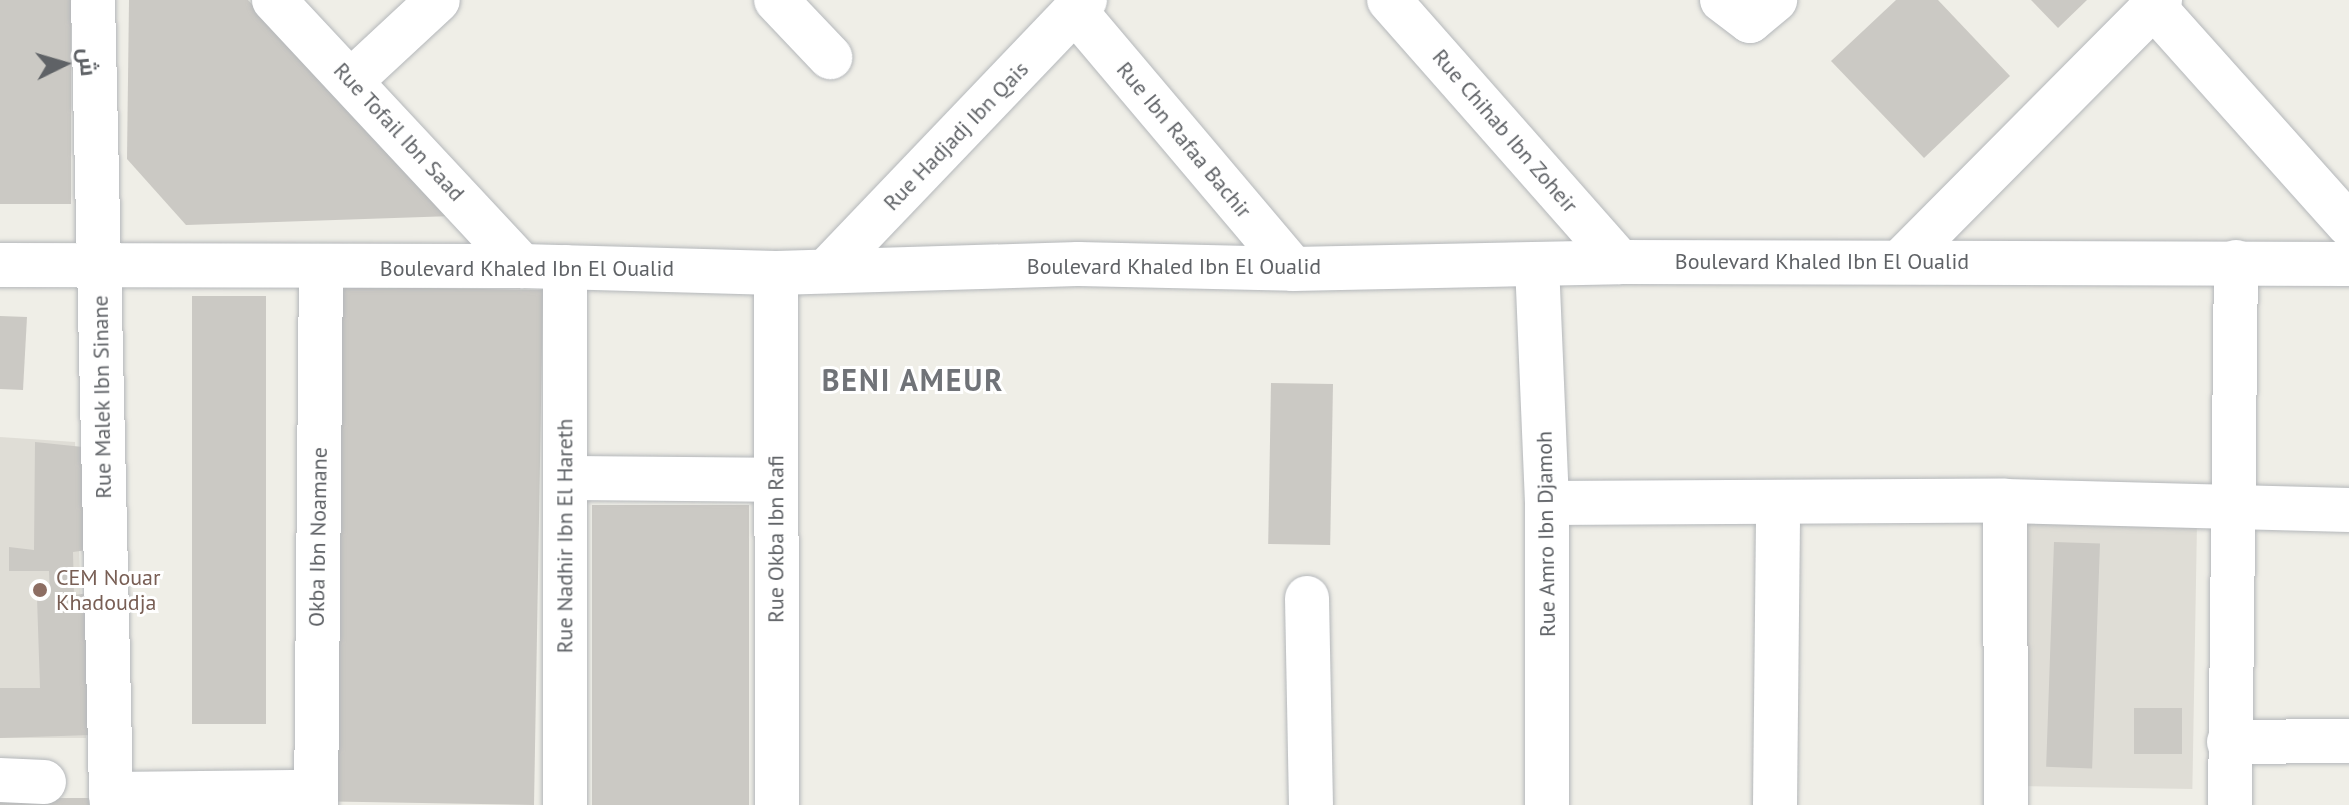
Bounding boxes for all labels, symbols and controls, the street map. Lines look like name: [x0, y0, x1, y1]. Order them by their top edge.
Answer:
north arrow: [24, 24, 104, 104]
street label: Rue Chihab Ibn Zoheir: [1427, 44, 1583, 218]
text: ش: [73, 47, 103, 77]
street label: Rue Hadjadj Ibn Qais: [878, 56, 1034, 216]
street label: Rue Tofail Ibn Saad: [328, 57, 470, 207]
street label: Rue Ibn Rafaa Bachir: [1111, 57, 1257, 223]
street label: Boulevard Khaled Ibn El Oualid: [1675, 249, 1969, 275]
street label: Boulevard Khaled Ibn El Oualid: [1027, 254, 1321, 280]
street label: Boulevard Khaled Ibn El Oualid: [380, 256, 674, 282]
street label: Rue Malek Ibn Sinane: [87, 295, 117, 499]
district label: BENI AMEUR: [821, 362, 1005, 398]
street label: Rue Nadhir Ibn El Hareth: [552, 419, 578, 653]
street label: Rue Amro Ibn Djamoh: [1531, 430, 1561, 638]
street label: Okba Ibn Noamane: [303, 447, 333, 627]
street label: Rue Okba Ibn Rafi: [763, 455, 789, 623]
place label: CEM Nouar Khadoudja: [56, 564, 160, 616]
marker: CEM Nouar Khadoudja: [31, 581, 49, 599]

